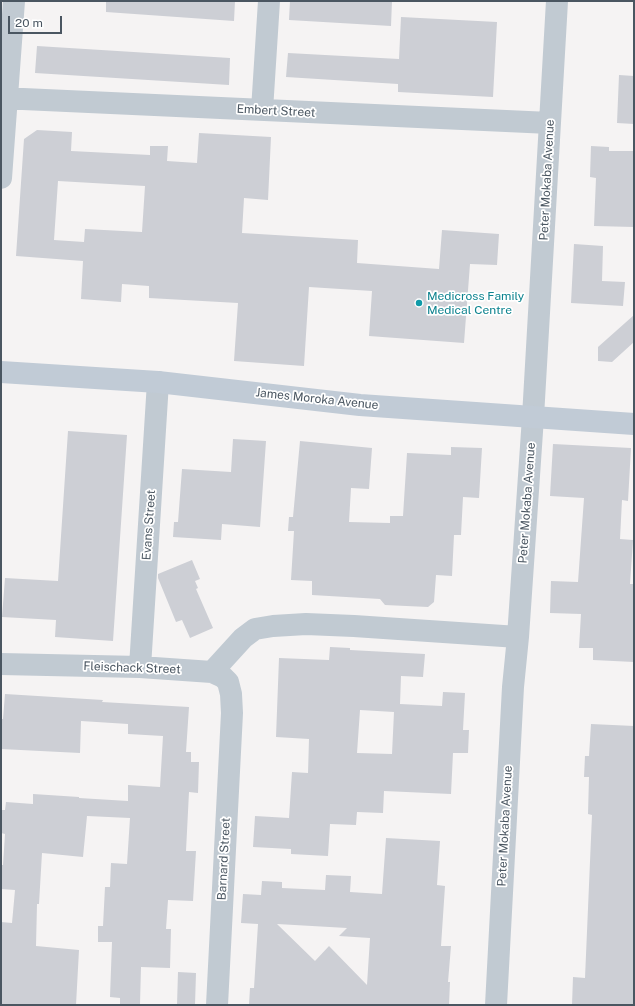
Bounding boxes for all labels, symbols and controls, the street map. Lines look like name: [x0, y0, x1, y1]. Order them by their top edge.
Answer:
scale bar: [10, 8, 64, 34]
text: 20 m: [15, 16, 43, 30]
street label: Embert Street: [236, 102, 316, 120]
street label: Peter Mokaba Avenue: [537, 119, 557, 241]
place label: Medicross Family Medical Centre: [427, 289, 524, 317]
marker: Medicross Family Medical Centre: [414, 298, 424, 308]
street label: James Moroka Avenue: [255, 385, 379, 413]
street label: Peter Mokaba Avenue: [516, 442, 538, 564]
street label: Evans Street: [139, 489, 159, 561]
street label: Fleischack Street: [83, 659, 181, 677]
street label: Peter Mokaba Avenue: [495, 765, 515, 887]
street label: Barnard Street: [215, 817, 233, 901]

